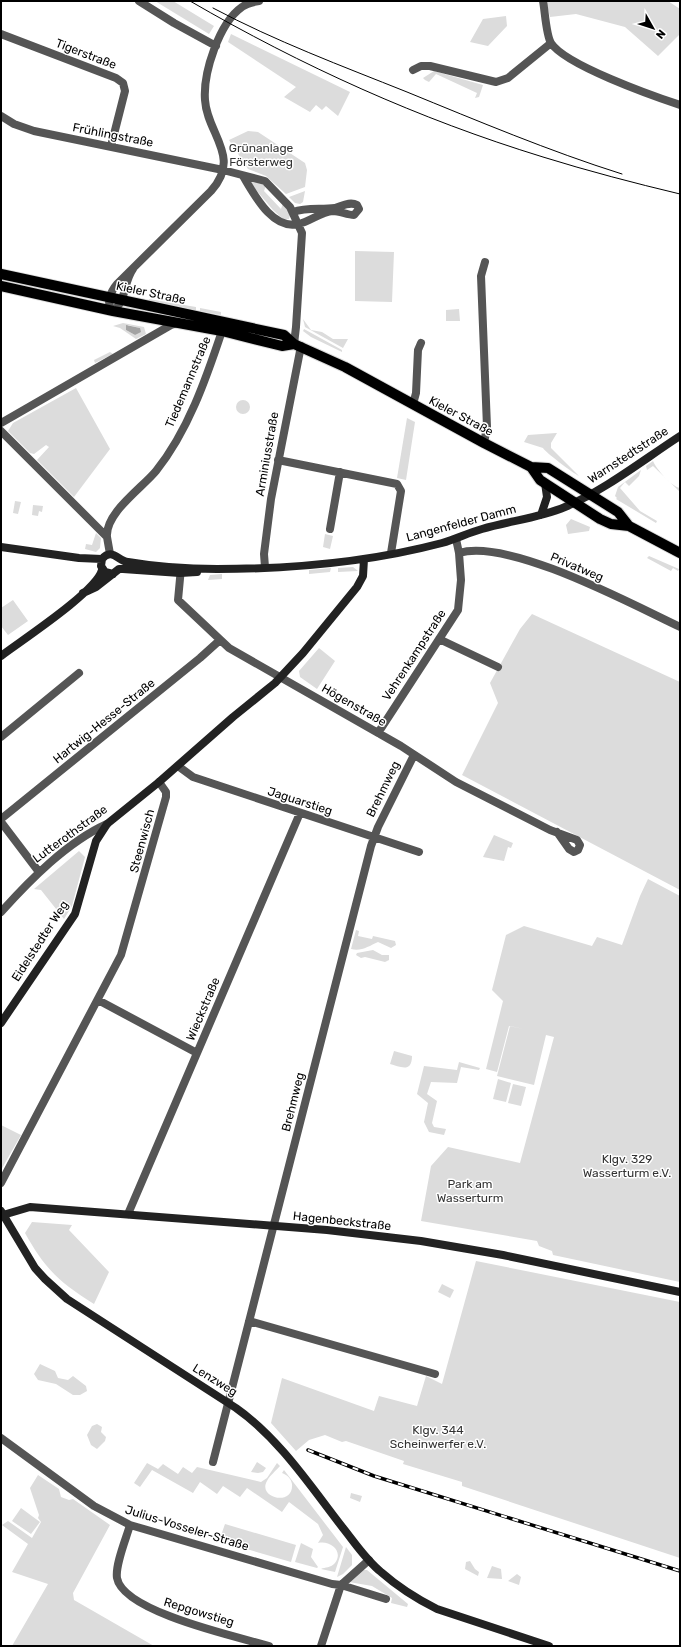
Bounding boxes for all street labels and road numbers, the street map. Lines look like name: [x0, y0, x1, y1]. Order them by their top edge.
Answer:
street label: Tigerstraße: [54, 36, 119, 72]
street label: Frühlingstraße: [71, 120, 155, 150]
street label: Kieler Straße: [115, 279, 187, 307]
street label: Tiedemannstraße: [162, 334, 214, 430]
street label: Kieler Straße: [426, 393, 496, 439]
street label: Arminiusstraße: [253, 410, 281, 497]
street label: Warnstedtstraße: [585, 424, 671, 486]
street label: Langenfelder Damm: [405, 502, 517, 544]
street label: Privatweg: [548, 550, 606, 584]
street label: Vehrenkampstraße: [379, 607, 449, 703]
street label: Hartwig-Hesse-Straße: [50, 676, 158, 766]
street label: Högenstraße: [319, 681, 389, 729]
street label: Brehmweg: [363, 759, 403, 819]
street label: Jaguarstieg: [266, 784, 334, 818]
street label: Lutterothstraße: [30, 802, 110, 866]
street label: Steenwisch: [127, 808, 157, 874]
street label: Eidelstedter Weg: [9, 898, 71, 984]
street label: Wieckstraße: [183, 975, 223, 1043]
street label: Brehmweg: [279, 1071, 307, 1133]
street label: Hagenbeckstraße: [292, 1209, 392, 1233]
street label: Lenzweg: [190, 1361, 240, 1399]
street label: Julius-Vosseler-Straße: [123, 1503, 251, 1554]
street label: Repgowstieg: [162, 1595, 236, 1629]

